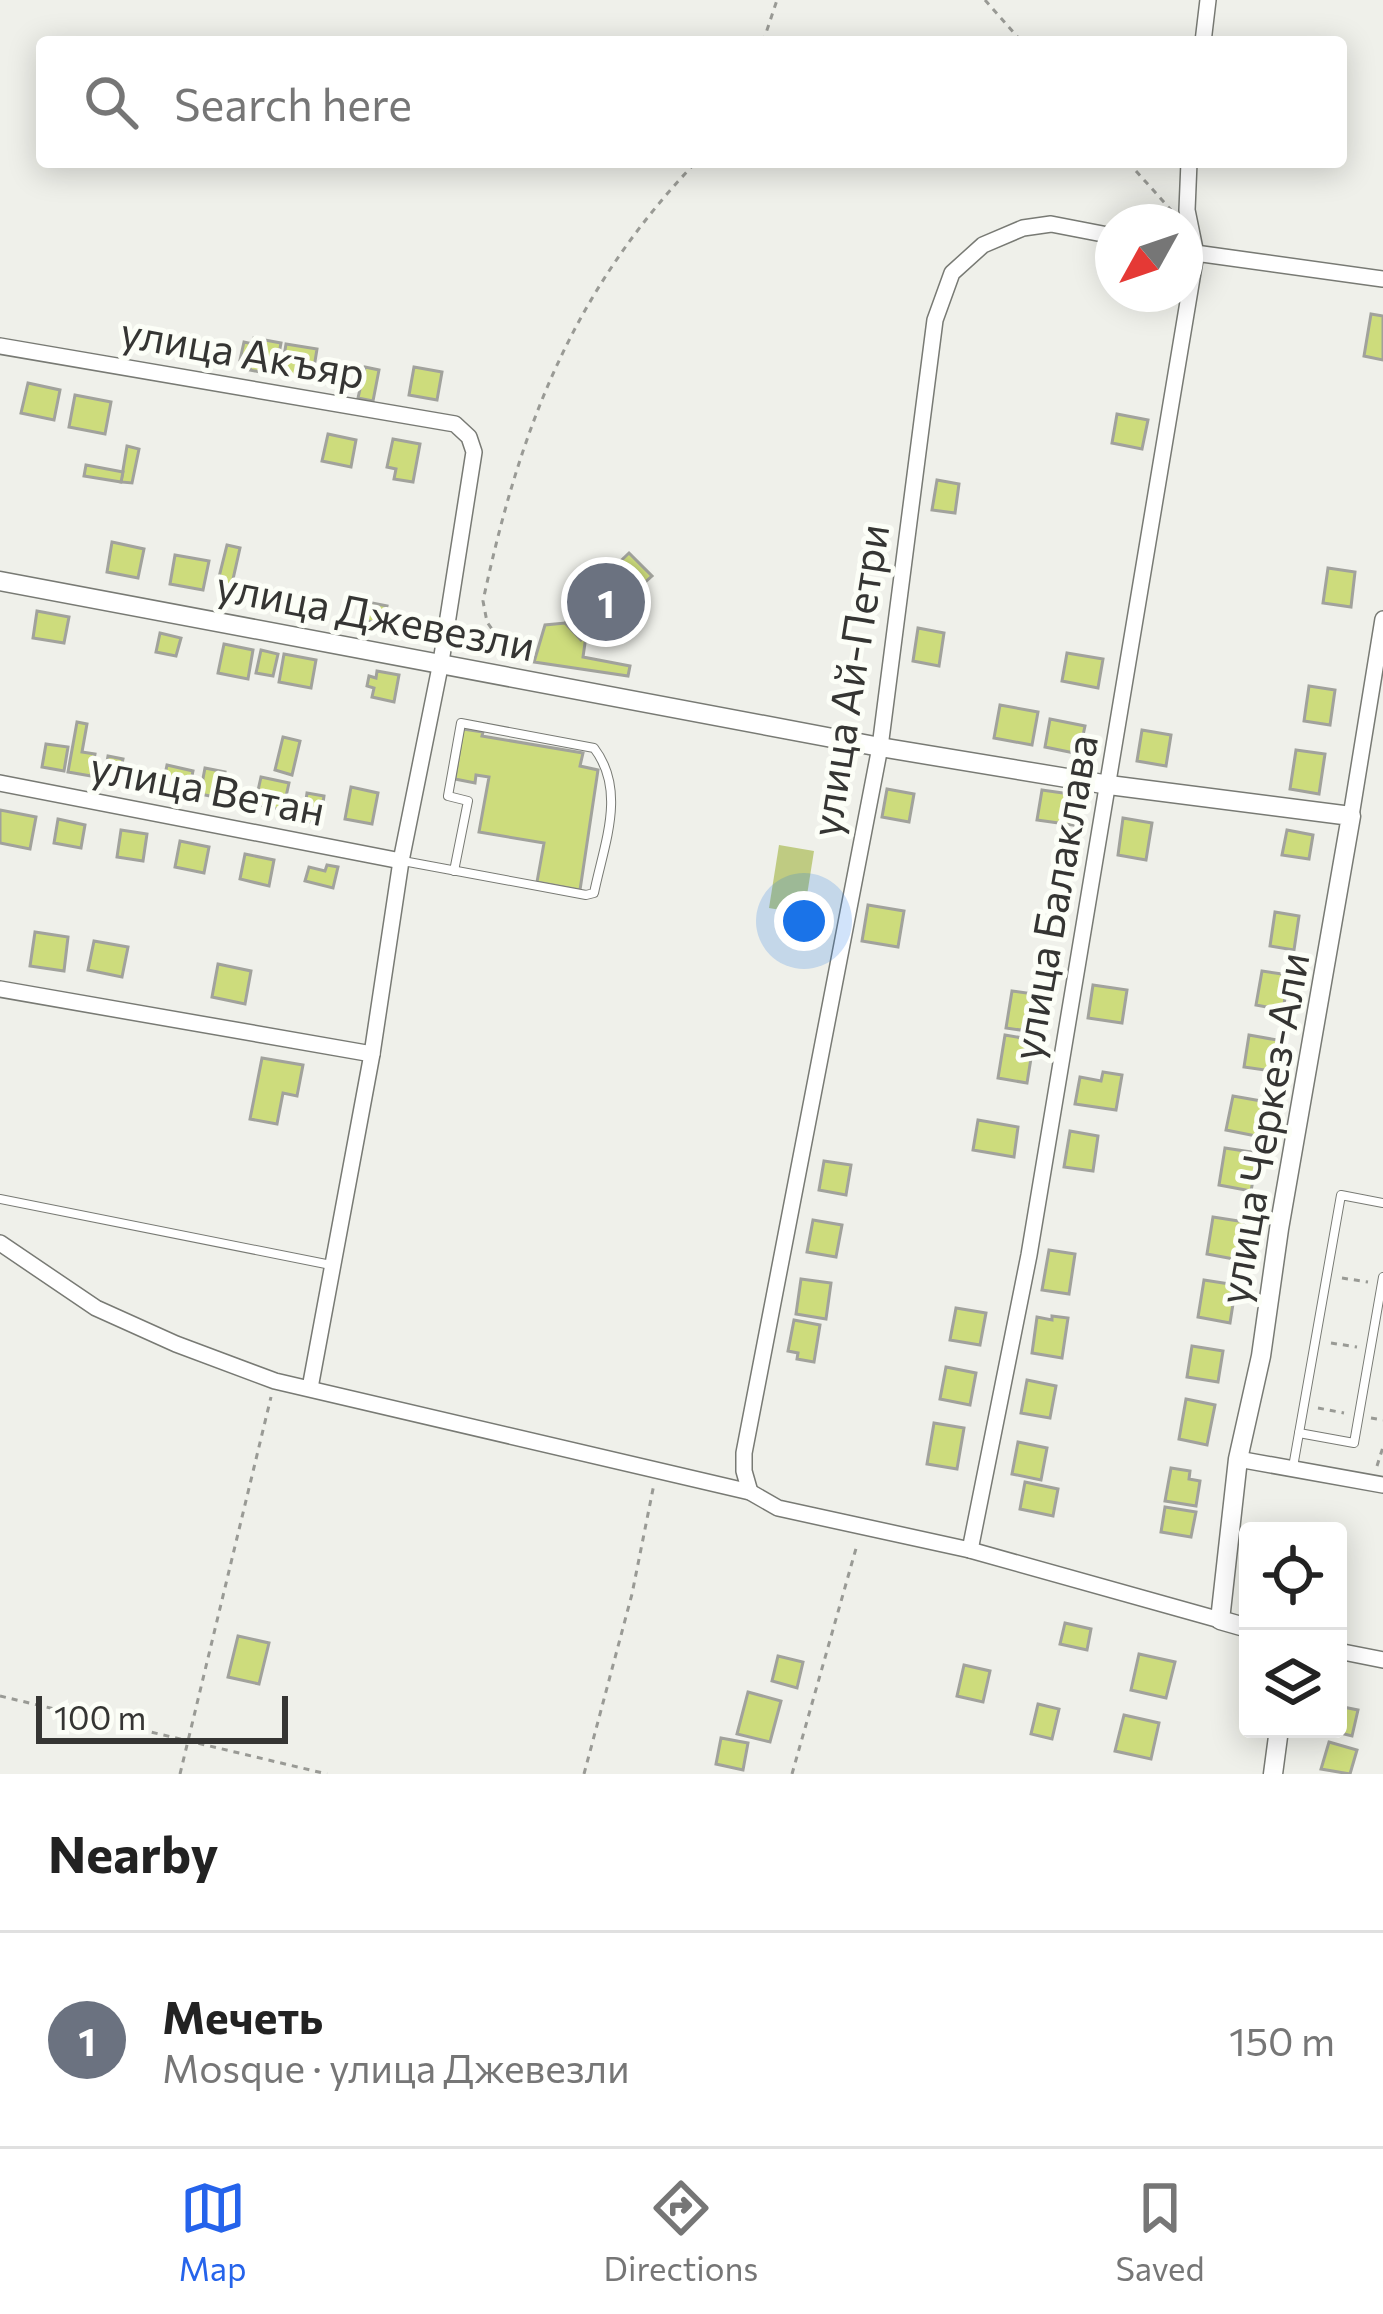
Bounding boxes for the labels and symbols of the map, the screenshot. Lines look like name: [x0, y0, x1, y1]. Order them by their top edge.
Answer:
north arrow: [1095, 204, 1203, 312]
street label: улица Акъяр: [117, 304, 369, 398]
street label: улица Ай-Петри: [798, 520, 898, 840]
pin: 1: [567, 557, 645, 647]
street label: улица Джевезли: [212, 558, 540, 670]
street label: улица Балаклава: [999, 730, 1107, 1064]
street label: улица Ветан: [86, 739, 330, 835]
your location: [774, 891, 834, 951]
street label: улица Черкез-Али: [1205, 948, 1319, 1308]
scale bar: [36, 1690, 288, 1743]

